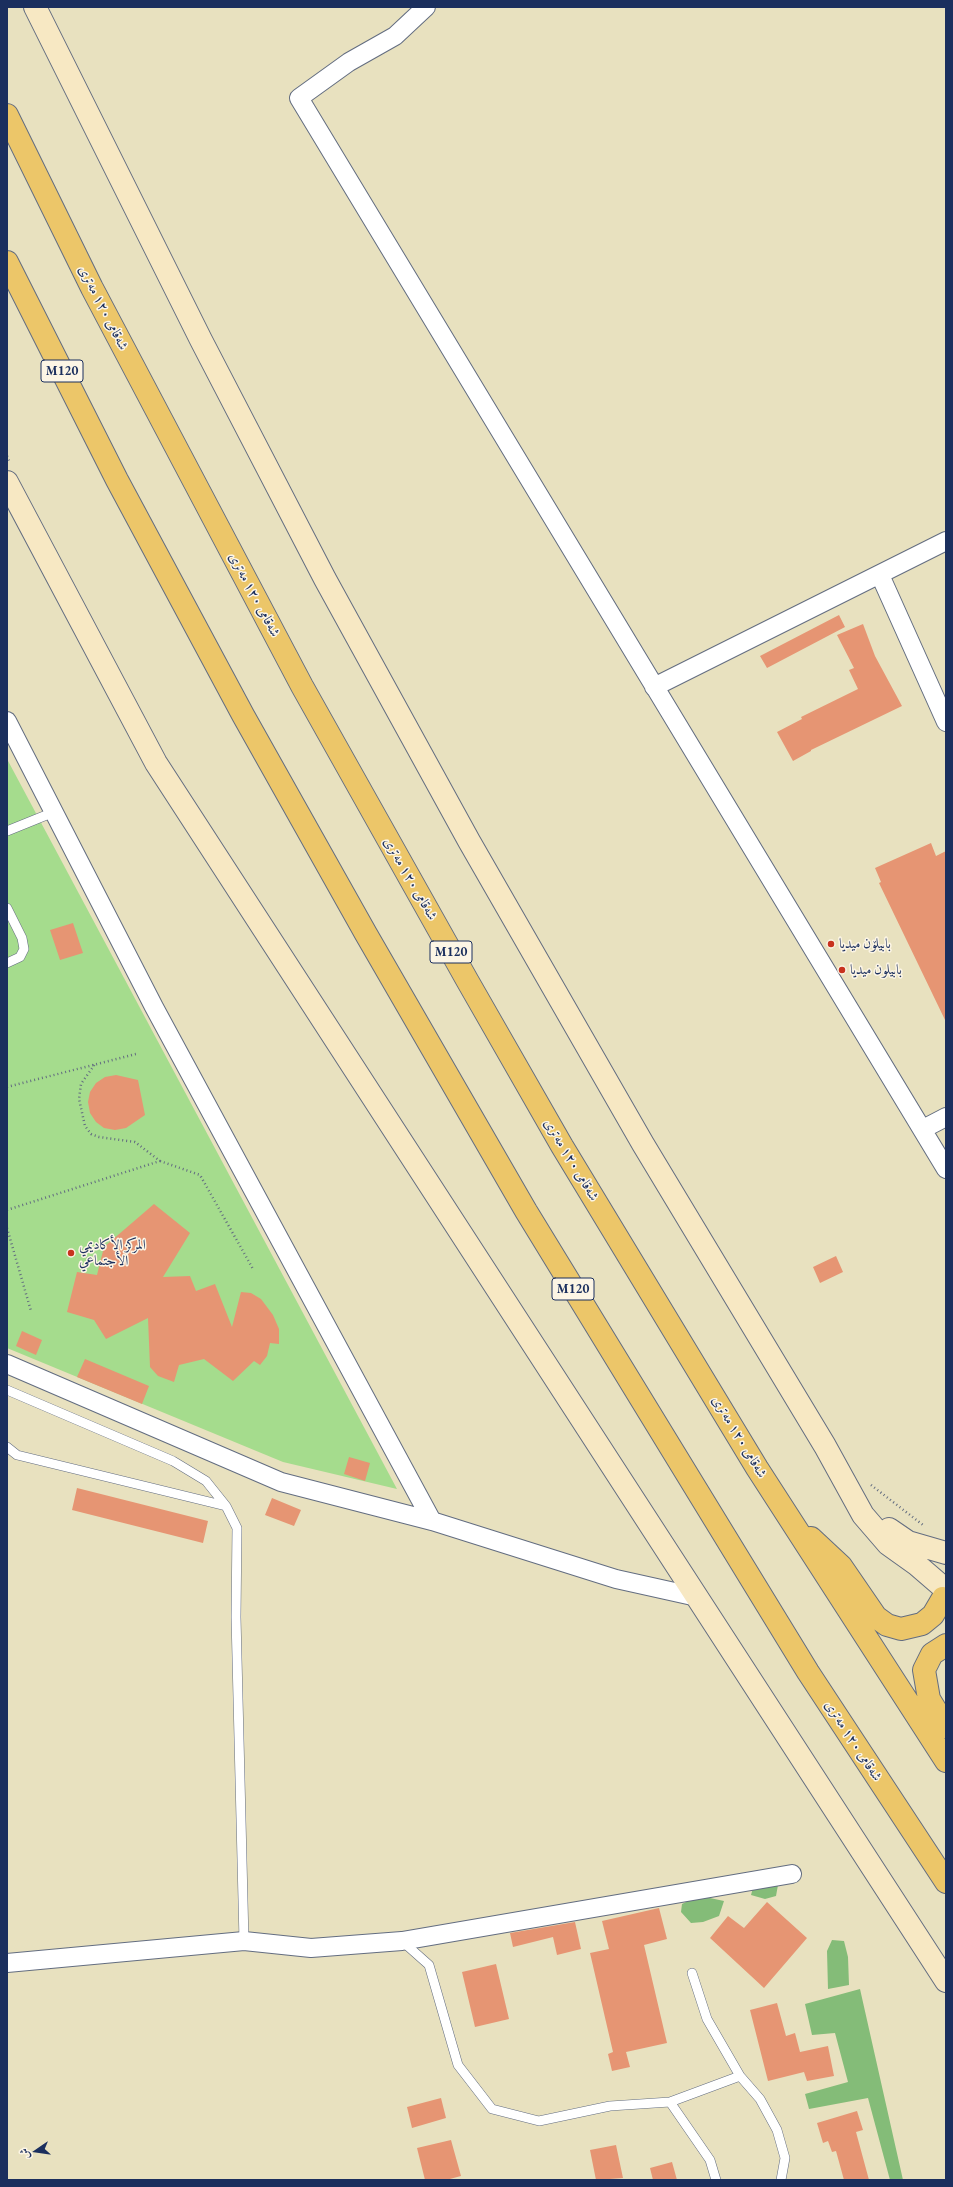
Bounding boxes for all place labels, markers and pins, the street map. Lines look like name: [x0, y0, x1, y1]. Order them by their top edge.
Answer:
place label: بابیلۆن میدیا: [839, 936, 891, 952]
marker: بابیلۆن میدیا: [826, 939, 836, 949]
place label: بابيلون ميديا: [850, 962, 902, 978]
marker: بابيلون ميديا: [837, 965, 847, 975]
place label: المركز الأكاديمي الأجتماعي: [79, 1237, 146, 1270]
marker: المركز الأكاديمي الأجتماعي: [66, 1248, 76, 1258]

